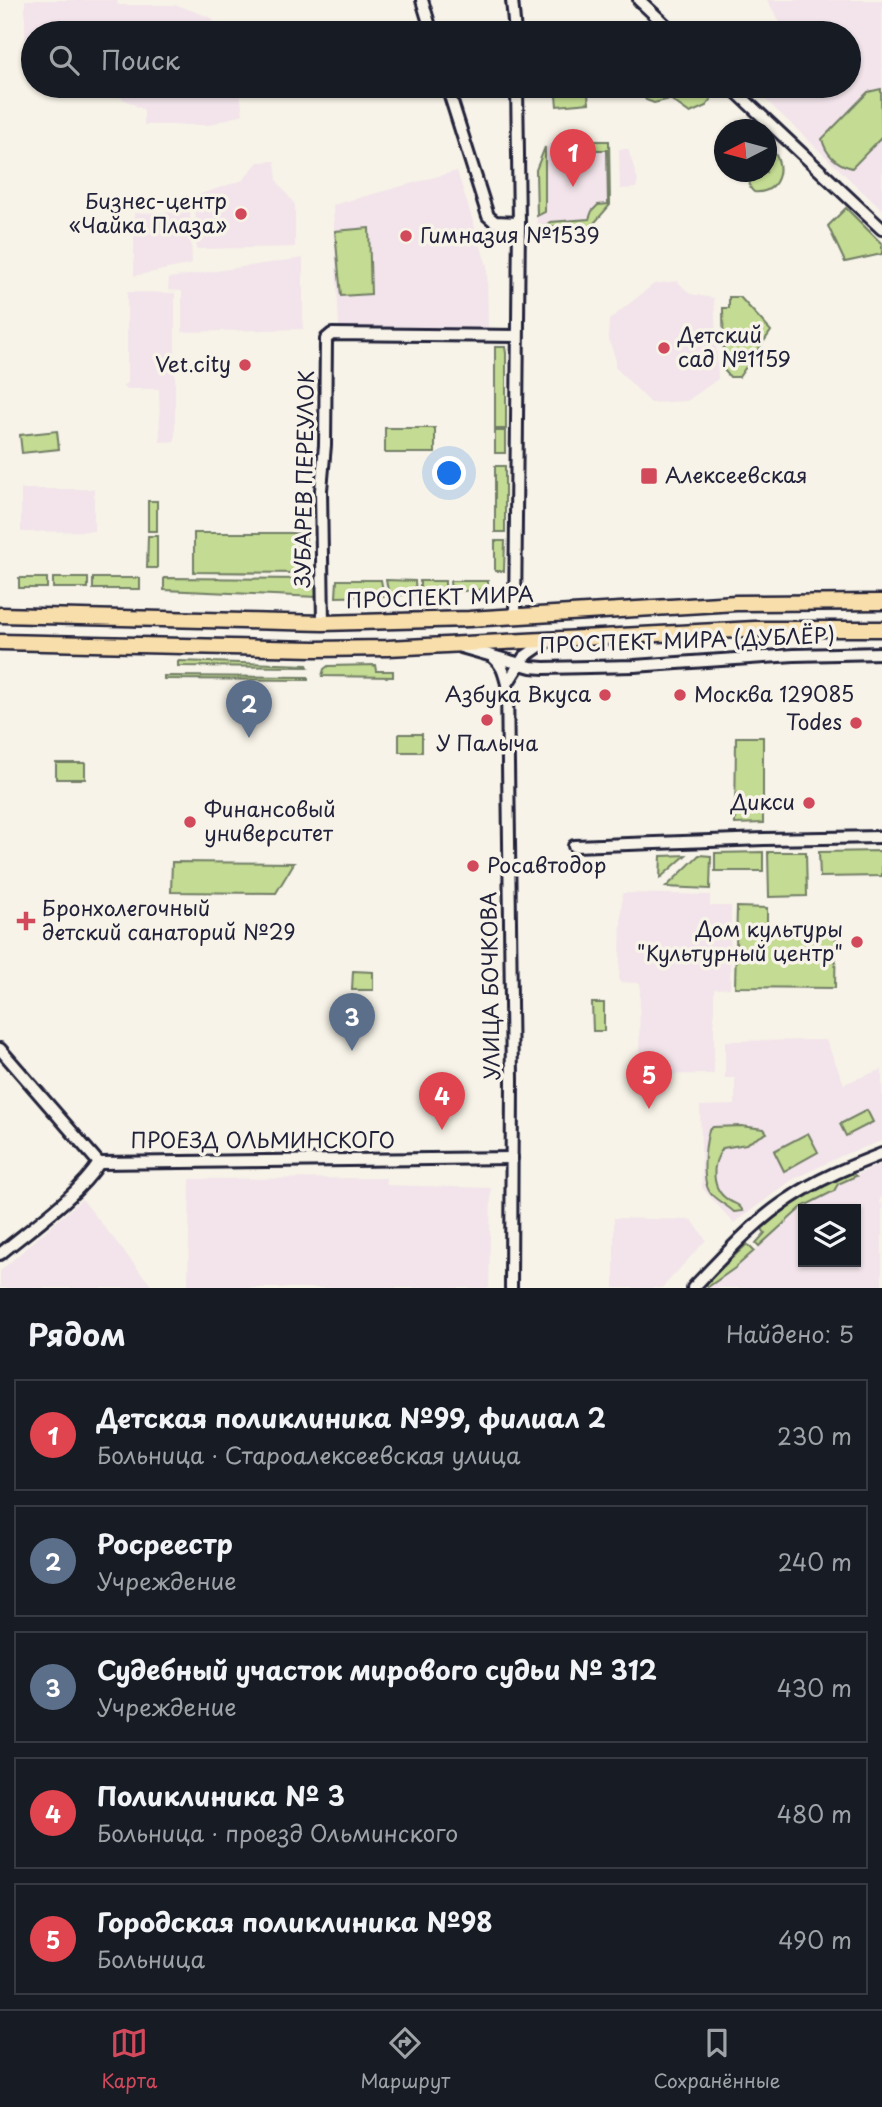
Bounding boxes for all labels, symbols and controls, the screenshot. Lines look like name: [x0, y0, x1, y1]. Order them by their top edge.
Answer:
search box: [21, 21, 861, 98]
text: Поиск: [101, 40, 180, 79]
icon: search: [45, 41, 83, 79]
north arrow: [714, 119, 777, 182]
pin: 1: [550, 129, 596, 187]
place label: Бизнес-центр «Чайка Плаза»: [69, 184, 227, 240]
marker: Бизнес-центр «Чайка Плаза»: [233, 206, 249, 222]
place label: Гимназия №1539: [420, 218, 600, 250]
marker: Гимназия №1539: [398, 228, 414, 244]
place label: Детский сад №1159: [677, 318, 791, 374]
marker: Детский сад №1159: [656, 340, 672, 356]
place label: Vet.city: [155, 347, 231, 379]
marker: Vet.city: [237, 357, 253, 373]
street label: ЗУБАРЕВ ПЕРЕУЛОК: [285, 370, 321, 589]
your location: [432, 456, 466, 490]
place label: Алексеевская: [665, 458, 807, 490]
marker: Алексеевская: [639, 466, 659, 486]
street label: ПРОСПЕКТ МИРА: [345, 577, 534, 615]
street label: ПРОСПЕКТ МИРА (ДУБЛЁР): [539, 618, 835, 660]
place label: Азбука Вкуса: [445, 677, 591, 709]
place label: Москва 129085: [694, 677, 854, 709]
pin: 2: [226, 680, 272, 738]
marker: Азбука Вкуса: [597, 687, 613, 703]
marker: Москва 129085: [672, 687, 688, 703]
place label: Todes: [786, 705, 842, 737]
marker: У Палыча: [479, 712, 495, 728]
marker: Todes: [848, 715, 864, 731]
place label: У Палыча: [436, 726, 538, 758]
place label: Дикси: [730, 785, 795, 817]
place label: Финансовый университет: [204, 792, 336, 848]
marker: Дикси: [801, 795, 817, 811]
marker: Финансовый университет: [182, 814, 198, 830]
place label: Росавтодор: [487, 848, 606, 880]
marker: Росавтодор: [465, 858, 481, 874]
place label: Бронхолегочный детский санаторий №29: [42, 891, 296, 947]
street label: УЛИЦА БОЧКОВА: [471, 892, 507, 1081]
marker: Бронхолегочный детский санаторий №29: [16, 911, 36, 931]
place label: Дом культуры "Культурный центр": [637, 912, 843, 968]
marker: Дом культуры "Культурный центр": [849, 934, 865, 950]
pin: 3: [329, 993, 375, 1051]
pin: 5: [626, 1051, 672, 1109]
pin: 4: [419, 1072, 465, 1130]
street label: ПРОЕЗД ОЛЬМИНСКОГО: [131, 1123, 395, 1155]
map controls: [798, 1204, 861, 1267]
button: layers: [798, 1204, 861, 1267]
text: Рядом: [28, 1311, 126, 1356]
text: Найдено: 5: [726, 1316, 854, 1351]
text: Детская поликлиника №99, филиал 2: [97, 1398, 606, 1437]
text: 1: [48, 1418, 59, 1453]
text: 230 m: [777, 1418, 852, 1453]
text: Больница · Староалексеевская улица: [97, 1437, 520, 1472]
text: Росреестр: [97, 1524, 233, 1563]
text: 2: [45, 1544, 61, 1579]
text: 240 m: [778, 1544, 852, 1579]
text: Учреждение: [97, 1563, 237, 1598]
text: Судебный участок мирового судьи № 312: [97, 1650, 657, 1689]
text: 3: [45, 1670, 61, 1705]
text: 430 m: [777, 1670, 852, 1705]
text: Учреждение: [97, 1689, 237, 1724]
text: Поликлиника № 3: [97, 1776, 345, 1815]
text: 4: [45, 1796, 61, 1831]
text: 480 m: [777, 1796, 852, 1831]
text: Больница · проезд Ольминского: [97, 1815, 458, 1850]
text: Городская поликлиника №98: [97, 1902, 492, 1941]
text: 5: [46, 1922, 60, 1957]
text: 490 m: [778, 1922, 852, 1957]
text: Больница: [97, 1941, 205, 1976]
tab: Карта: [102, 2024, 157, 2094]
tab: Маршрут: [360, 2024, 450, 2094]
tab: Сохранённые: [653, 2024, 780, 2094]

